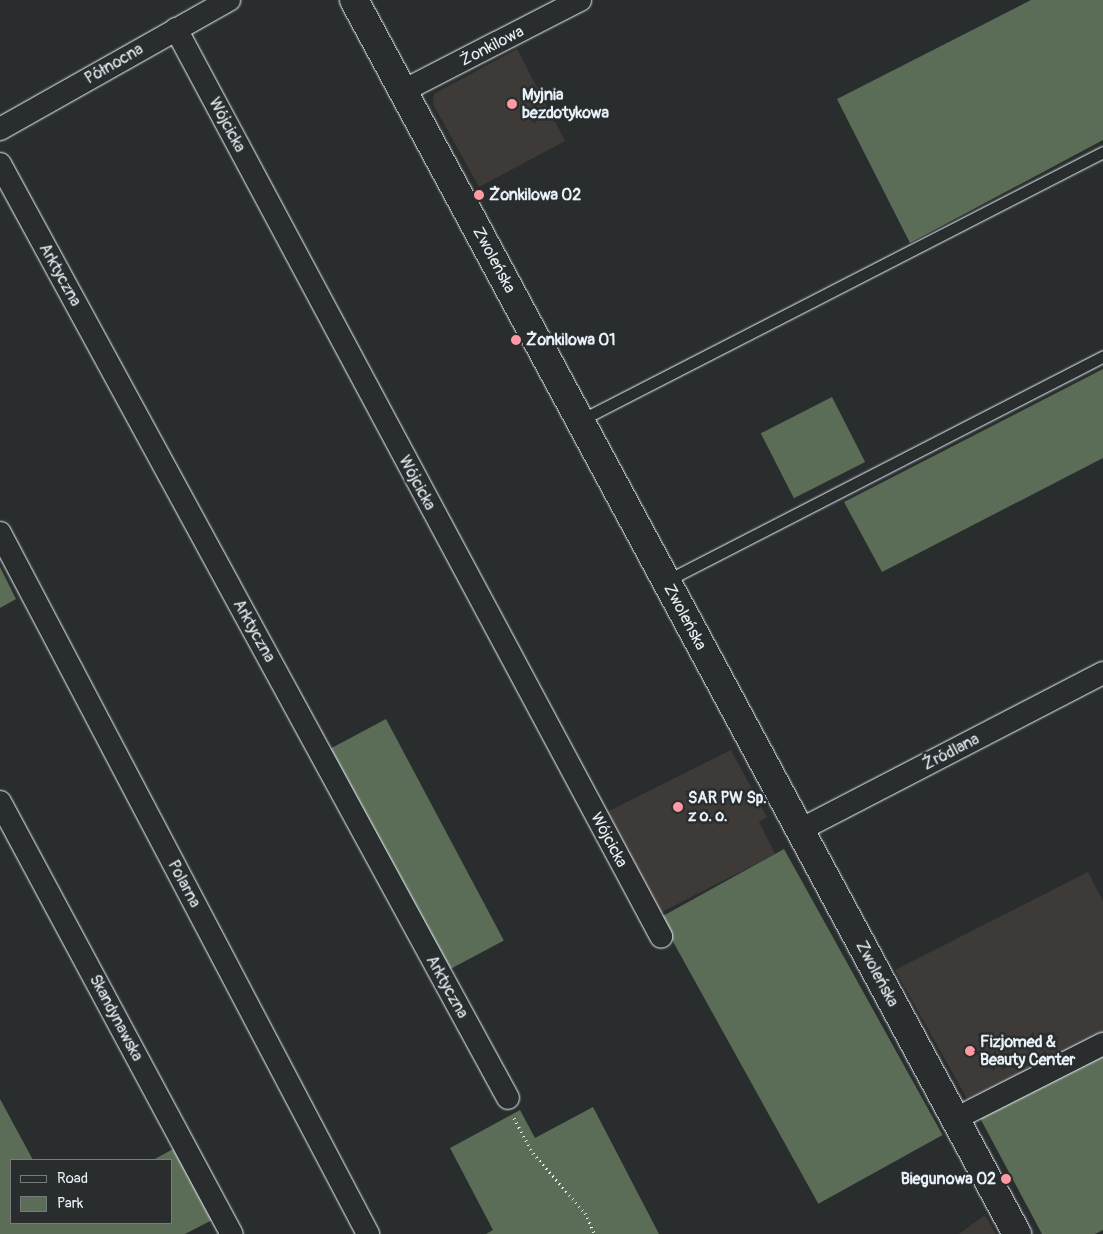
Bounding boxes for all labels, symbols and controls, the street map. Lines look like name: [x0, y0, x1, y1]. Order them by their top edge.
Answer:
street label: Żonkilowa: [457, 22, 527, 70]
street label: Północna: [81, 40, 147, 88]
place label: Myjnia bezdotykowa: [522, 85, 609, 123]
street label: Wójcicka: [205, 94, 249, 156]
marker: Myjnia bezdotykowa: [506, 98, 518, 110]
place label: Żonkilowa 02: [489, 185, 581, 205]
marker: Żonkilowa 02: [473, 189, 485, 201]
street label: Zwoleńska: [469, 224, 519, 296]
street label: Arktyczna: [35, 240, 85, 310]
place label: Żonkilowa 01: [526, 330, 616, 350]
marker: Żonkilowa 01: [510, 334, 522, 346]
street label: Wójcicka: [395, 452, 439, 514]
street label: Zwoleńska: [660, 581, 710, 653]
street label: Arktyczna: [229, 596, 279, 666]
street label: Źródlana: [919, 730, 983, 774]
place label: SAR PW Sp. z o. o.: [688, 788, 767, 826]
marker: SAR PW Sp. z o. o.: [672, 801, 684, 813]
street label: Wójcicka: [587, 809, 631, 871]
street label: Polarna: [164, 857, 204, 911]
street label: Zwoleńska: [852, 938, 902, 1010]
street label: Arktyczna: [422, 952, 472, 1022]
street label: Skandynawska: [85, 971, 147, 1065]
place label: Fizjomed & Beauty Center: [980, 1032, 1075, 1070]
marker: Fizjomed & Beauty Center: [964, 1045, 976, 1057]
legend: [10, 1159, 172, 1224]
text: Road: [57, 1169, 88, 1188]
place label: Biegunowa 02: [901, 1169, 996, 1189]
marker: Biegunowa 02: [1000, 1173, 1012, 1185]
text: Park: [57, 1194, 83, 1213]

